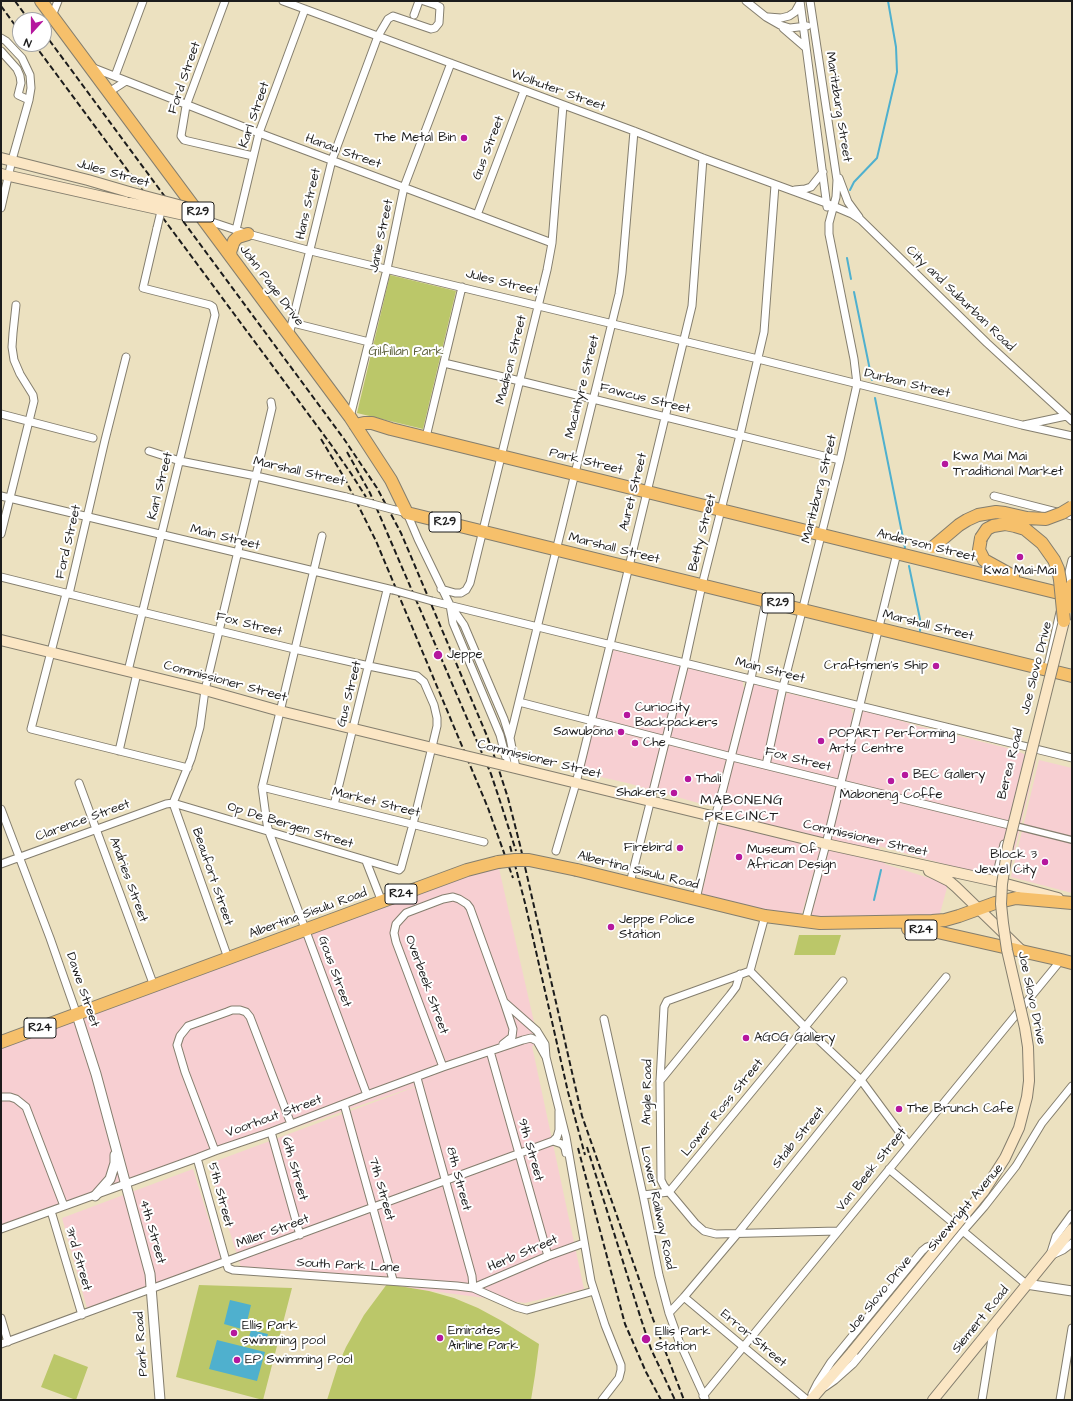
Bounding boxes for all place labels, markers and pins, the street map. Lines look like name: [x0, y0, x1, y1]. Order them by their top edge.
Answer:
place label: The Metal Bin: [375, 130, 456, 146]
marker: The Metal Bin: [459, 133, 469, 143]
place label: Kwa Mai Mai Traditional Market: [953, 449, 1063, 480]
marker: Kwa Mai Mai Traditional Market: [940, 459, 950, 469]
marker: Kwa Mai-Mai: [1015, 552, 1025, 562]
place label: Kwa Mai-Mai: [984, 563, 1056, 579]
place label: Jeppe: [447, 647, 482, 663]
marker: Jeppe: [432, 649, 444, 661]
place label: Craftsmen's Ship: [824, 658, 928, 674]
marker: Craftsmen's Ship: [931, 661, 941, 671]
place label: Curiocity Backpackers: [635, 700, 718, 731]
marker: Curiocity Backpackers: [622, 710, 632, 720]
place label: Sawubona: [553, 724, 613, 740]
place label: POPART Performing Arts Centre: [829, 726, 955, 757]
marker: Sawubona: [616, 727, 626, 737]
place label: Che: [643, 735, 666, 751]
marker: POPART Performing Arts Centre: [816, 736, 826, 746]
marker: Che: [630, 738, 640, 748]
place label: BEC Gallery: [913, 767, 985, 783]
marker: BEC Gallery: [900, 770, 910, 780]
place label: Thali: [696, 771, 721, 787]
marker: Thali: [683, 774, 693, 784]
marker: Maboneng Coffe: [886, 776, 896, 786]
place label: Shakers: [616, 785, 666, 801]
place label: Maboneng Coffe: [840, 787, 942, 803]
marker: Shakers: [669, 788, 679, 798]
place label: Firebird: [624, 840, 672, 856]
place label: Museum Of African Design: [747, 842, 836, 873]
marker: Firebird: [675, 843, 685, 853]
place label: Block 3 Jewel City: [975, 847, 1037, 878]
marker: Museum Of African Design: [734, 852, 744, 862]
marker: Block 3 Jewel City: [1040, 857, 1050, 867]
place label: Jeppe Police Station: [619, 912, 694, 943]
marker: Jeppe Police Station: [606, 922, 616, 932]
place label: AGOG Gallery: [754, 1030, 835, 1046]
marker: AGOG Gallery: [741, 1033, 751, 1043]
place label: The Brunch Cafe: [907, 1101, 1014, 1117]
marker: The Brunch Cafe: [894, 1104, 904, 1114]
place label: Ellis Park swimming pool: [242, 1318, 326, 1349]
place label: Emirates Airline Park: [448, 1323, 518, 1354]
place label: Ellis Park Station: [655, 1324, 711, 1355]
marker: Ellis Park swimming pool: [229, 1328, 239, 1338]
marker: Emirates Airline Park: [435, 1333, 445, 1343]
marker: Ellis Park Station: [640, 1333, 652, 1345]
place label: EP Swimming Pool: [245, 1352, 353, 1368]
marker: EP Swimming Pool: [232, 1355, 242, 1365]

